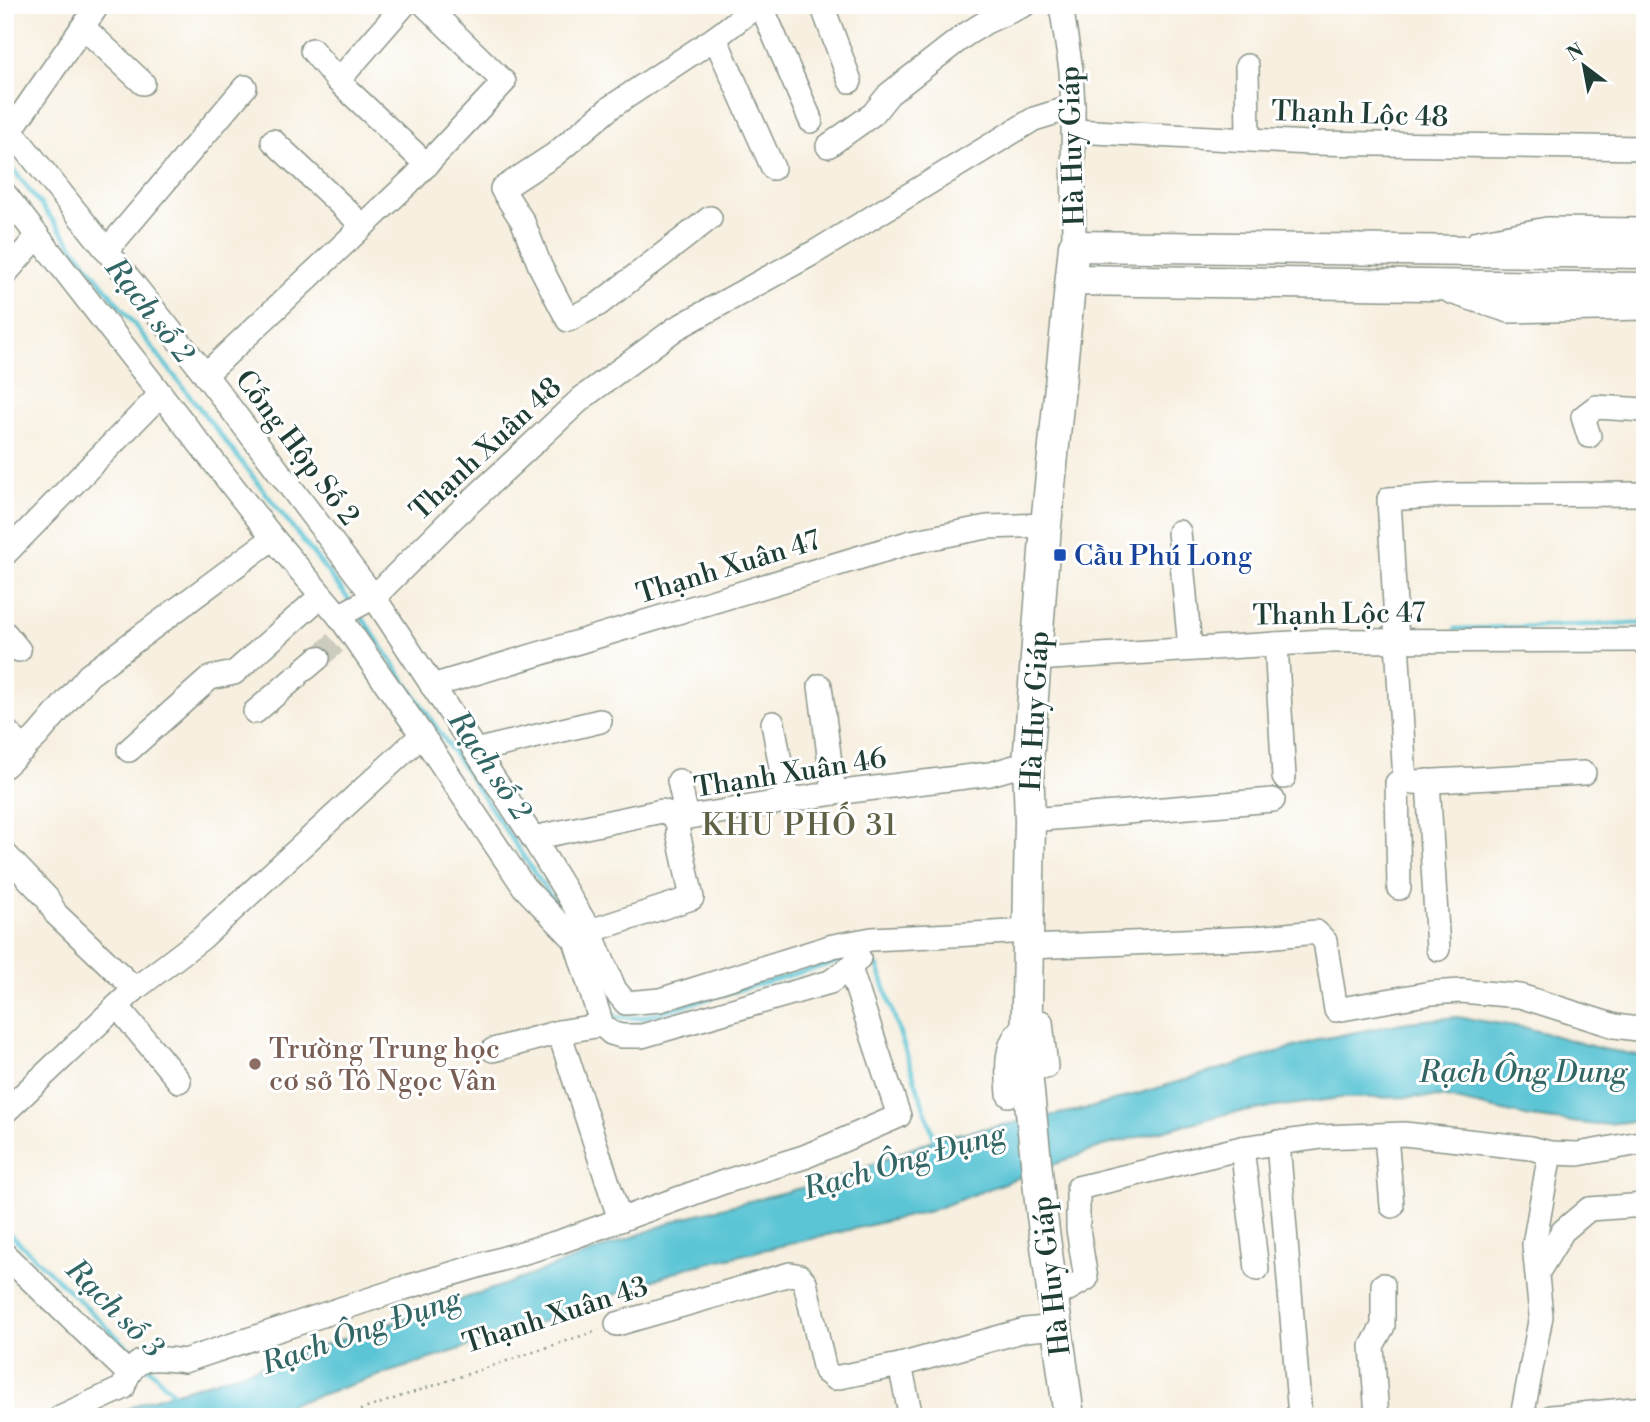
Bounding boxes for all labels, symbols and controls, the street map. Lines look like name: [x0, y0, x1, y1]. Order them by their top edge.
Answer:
north arrow: [1548, 32, 1618, 102]
text: N: [1563, 38, 1588, 67]
street label: Hà Huy Giáp: [1052, 65, 1093, 227]
street label: Thạnh Lộc 48: [1271, 94, 1449, 135]
water label: Rạch số 2: [96, 249, 203, 372]
street label: Cống Hộp Số 2: [227, 363, 367, 533]
street label: Thạnh Xuân 48: [403, 370, 569, 528]
street label: Thạnh Xuân 47: [632, 523, 825, 612]
place label: Cầu Phú Long: [1074, 539, 1253, 574]
marker: Cầu Phú Long: [1052, 547, 1068, 563]
street label: Thạnh Lộc 47: [1252, 595, 1426, 634]
street label: Hà Huy Giáp: [1014, 630, 1057, 792]
water label: Rạch số 2: [438, 703, 540, 828]
street label: Thạnh Xuân 46: [692, 741, 889, 806]
district label: KHU PHỐ 31: [701, 801, 899, 845]
place label: Trường Trung học cơ sở Tô Ngọc Vân: [269, 1032, 500, 1099]
water label: Rạch Ông Dung: [1418, 1052, 1629, 1092]
marker: Trường Trung học cơ sở Tô Ngọc Vân: [247, 1056, 263, 1072]
water label: Rạch Ông Đụng: [797, 1113, 1011, 1209]
street label: Hà Huy Giáp: [1024, 1194, 1079, 1358]
water label: Rạch số 3: [56, 1251, 172, 1366]
street label: Thạnh Xuân 43: [458, 1269, 653, 1362]
water label: Rạch Ông Đụng: [255, 1278, 467, 1384]

